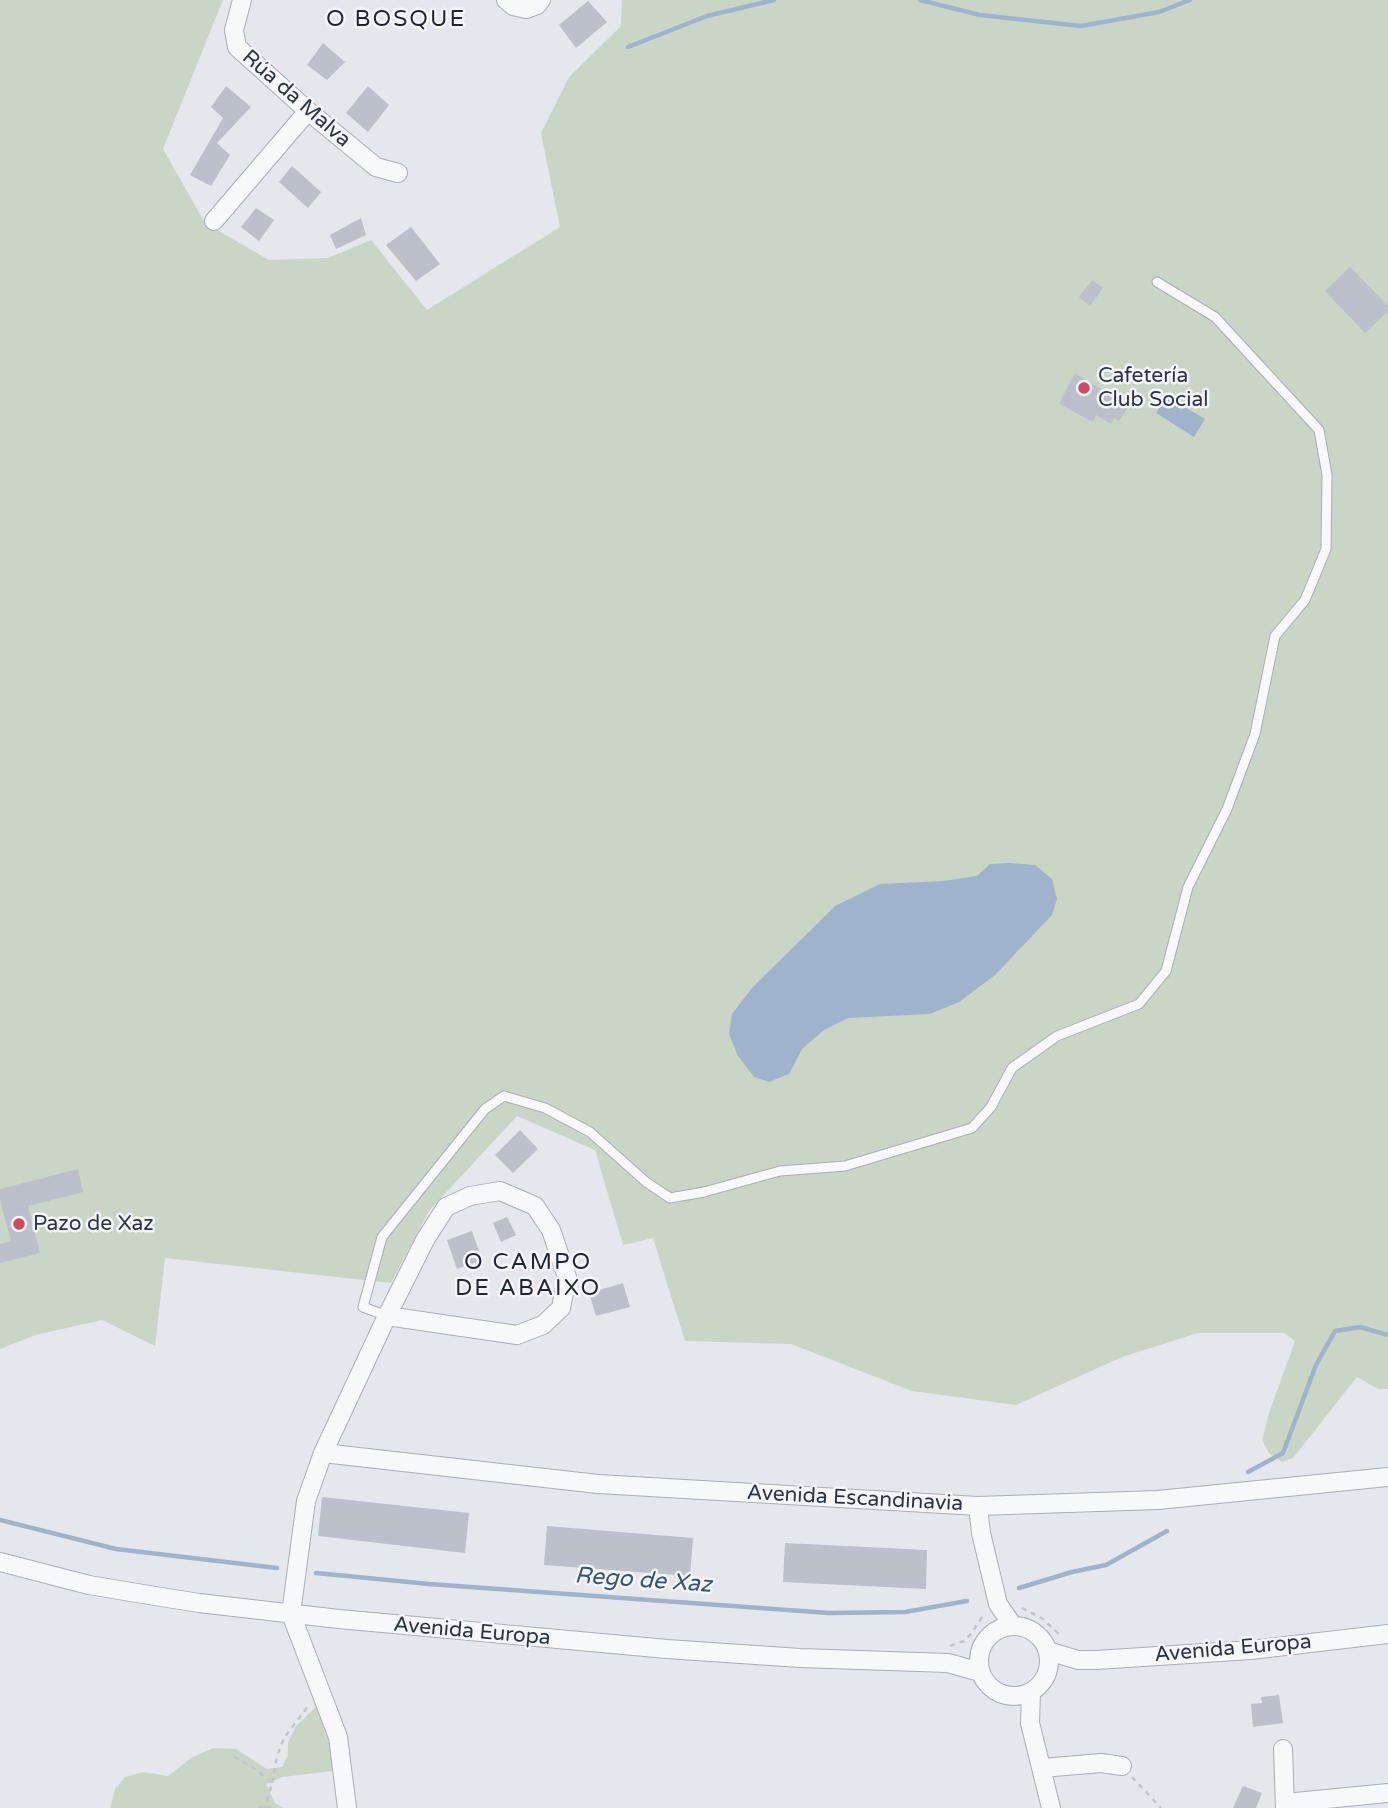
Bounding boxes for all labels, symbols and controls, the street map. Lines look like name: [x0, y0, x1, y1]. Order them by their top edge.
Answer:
district label: O BOSQUE: [327, 6, 465, 34]
street label: Rúa da Malva: [237, 45, 355, 153]
place label: Cafetería Club Social: [1098, 363, 1208, 413]
marker: Cafetería Club Social: [1076, 380, 1092, 396]
place label: Pazo de Xaz: [33, 1211, 154, 1237]
marker: Pazo de Xaz: [11, 1216, 27, 1232]
district label: O CAMPO DE ABAIXO: [456, 1249, 600, 1303]
street label: Avenida Escandinavia: [746, 1481, 964, 1517]
water label: Rego de Xaz: [574, 1562, 712, 1600]
street label: Avenida Europa: [392, 1613, 552, 1651]
street label: Avenida Europa: [1153, 1630, 1313, 1668]

